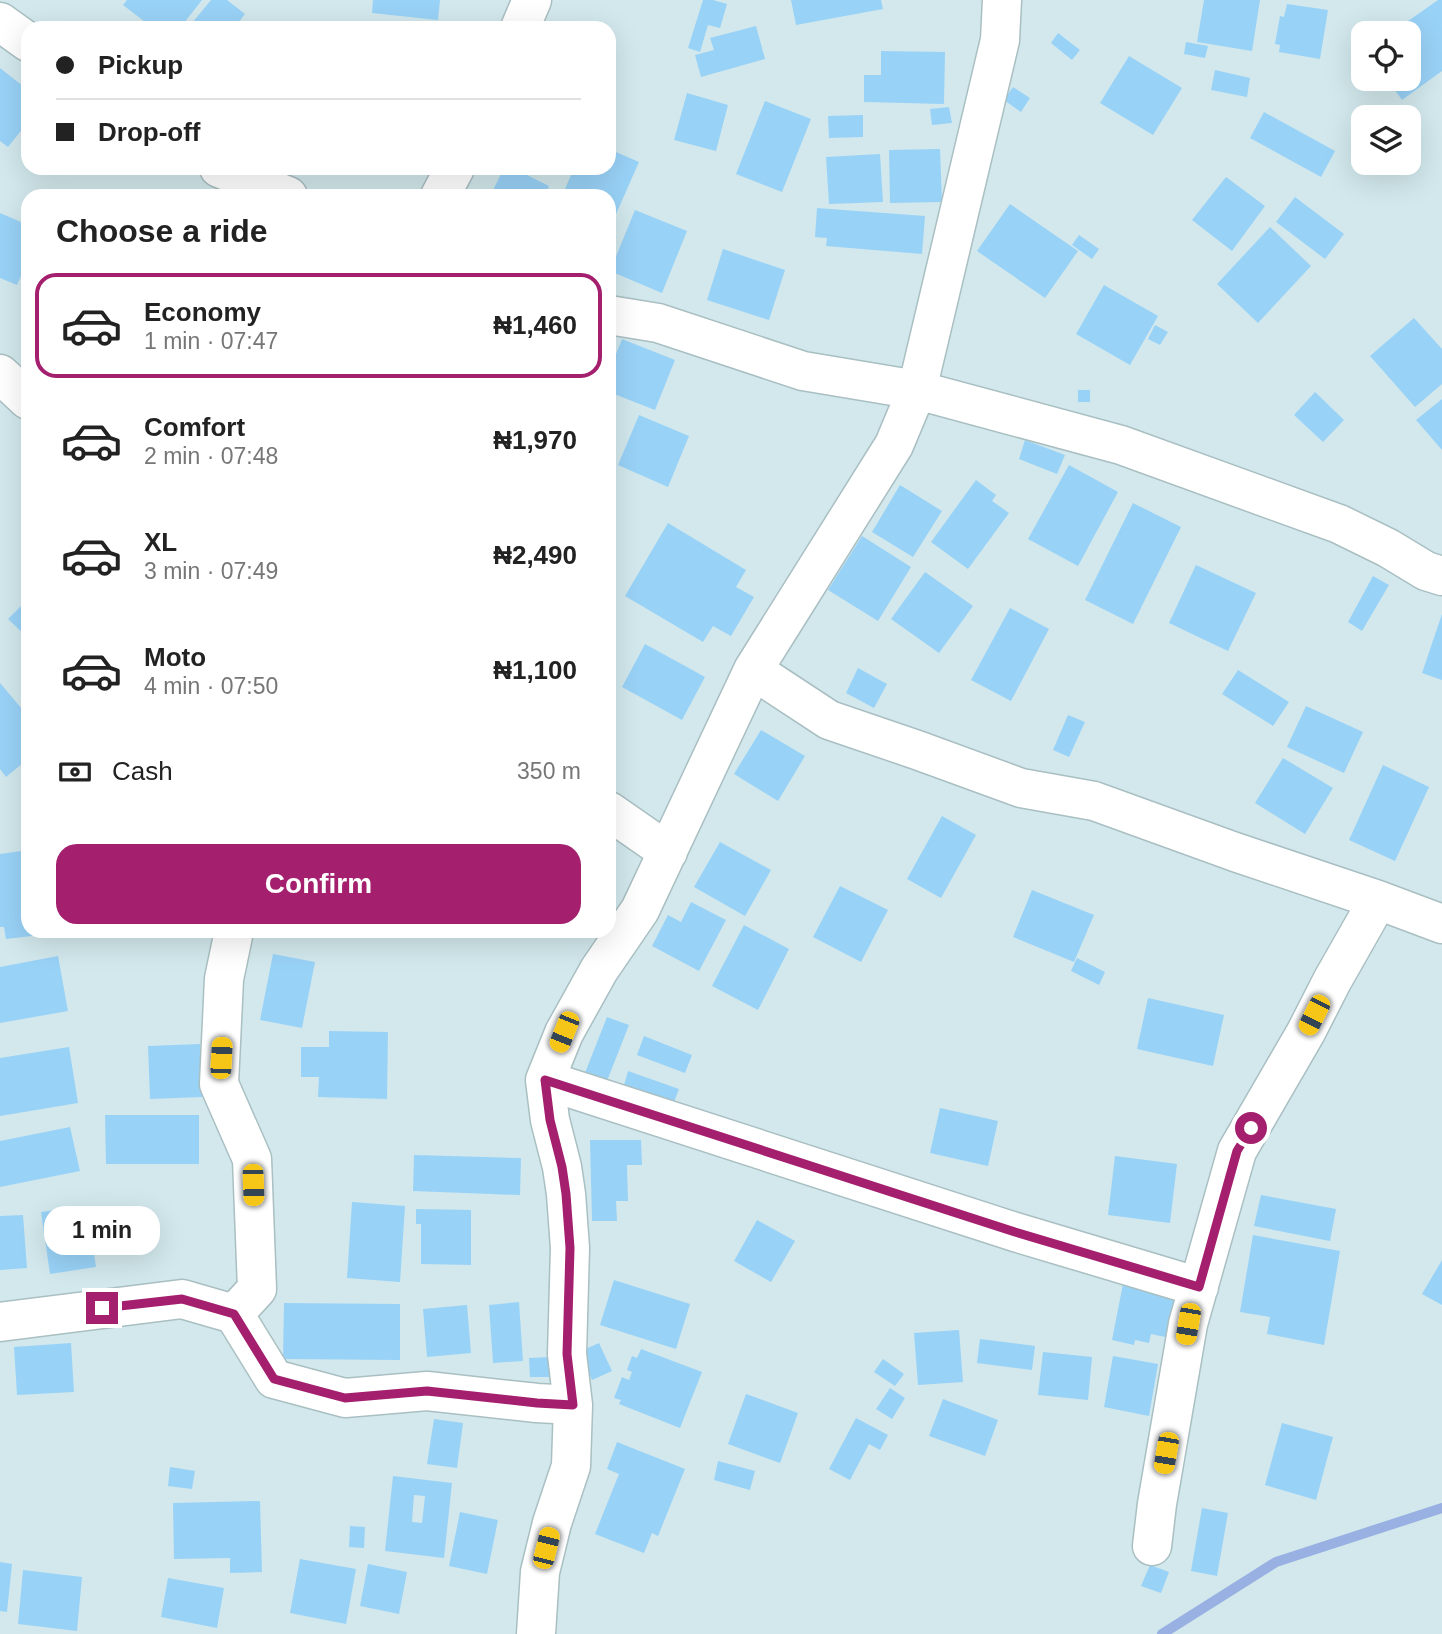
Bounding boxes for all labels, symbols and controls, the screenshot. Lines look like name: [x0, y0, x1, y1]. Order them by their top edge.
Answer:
map controls: [1351, 21, 1421, 175]
button: locate: [1351, 21, 1421, 91]
text: Pickup: [98, 50, 183, 80]
button: layers: [1351, 105, 1421, 175]
text: Drop-off: [98, 117, 201, 147]
text: Choose a ride: [56, 213, 268, 249]
icon: car: [60, 294, 123, 357]
text: Economy: [144, 297, 261, 327]
text: ₦1,460: [493, 310, 577, 340]
text: 1 min · 07:47: [144, 328, 278, 354]
icon: car: [60, 409, 123, 472]
text: Comfort: [144, 412, 245, 442]
text: ₦1,970: [493, 425, 577, 455]
text: 2 min · 07:48: [144, 443, 278, 469]
icon: car: [60, 524, 123, 587]
text: XL: [144, 527, 177, 557]
text: ₦2,490: [493, 540, 577, 570]
text: 3 min · 07:49: [144, 558, 278, 584]
icon: car: [60, 639, 123, 702]
text: Moto: [144, 642, 206, 672]
text: ₦1,100: [493, 655, 577, 685]
text: 4 min · 07:50: [144, 673, 278, 699]
icon: cash: [56, 753, 94, 791]
text: Cash: [112, 756, 173, 786]
text: 350 m: [517, 758, 581, 784]
button: Confirm: [56, 844, 581, 924]
car: [1296, 992, 1333, 1038]
car: [547, 1009, 582, 1055]
car: [210, 1036, 233, 1080]
route start: [1235, 1112, 1267, 1144]
car: [242, 1164, 265, 1206]
callout: 1 min: [44, 1206, 160, 1256]
text: 1 min: [72, 1217, 132, 1243]
route end: [86, 1292, 118, 1324]
car: [1175, 1301, 1202, 1347]
car: [1153, 1430, 1180, 1476]
car: [531, 1525, 562, 1571]

